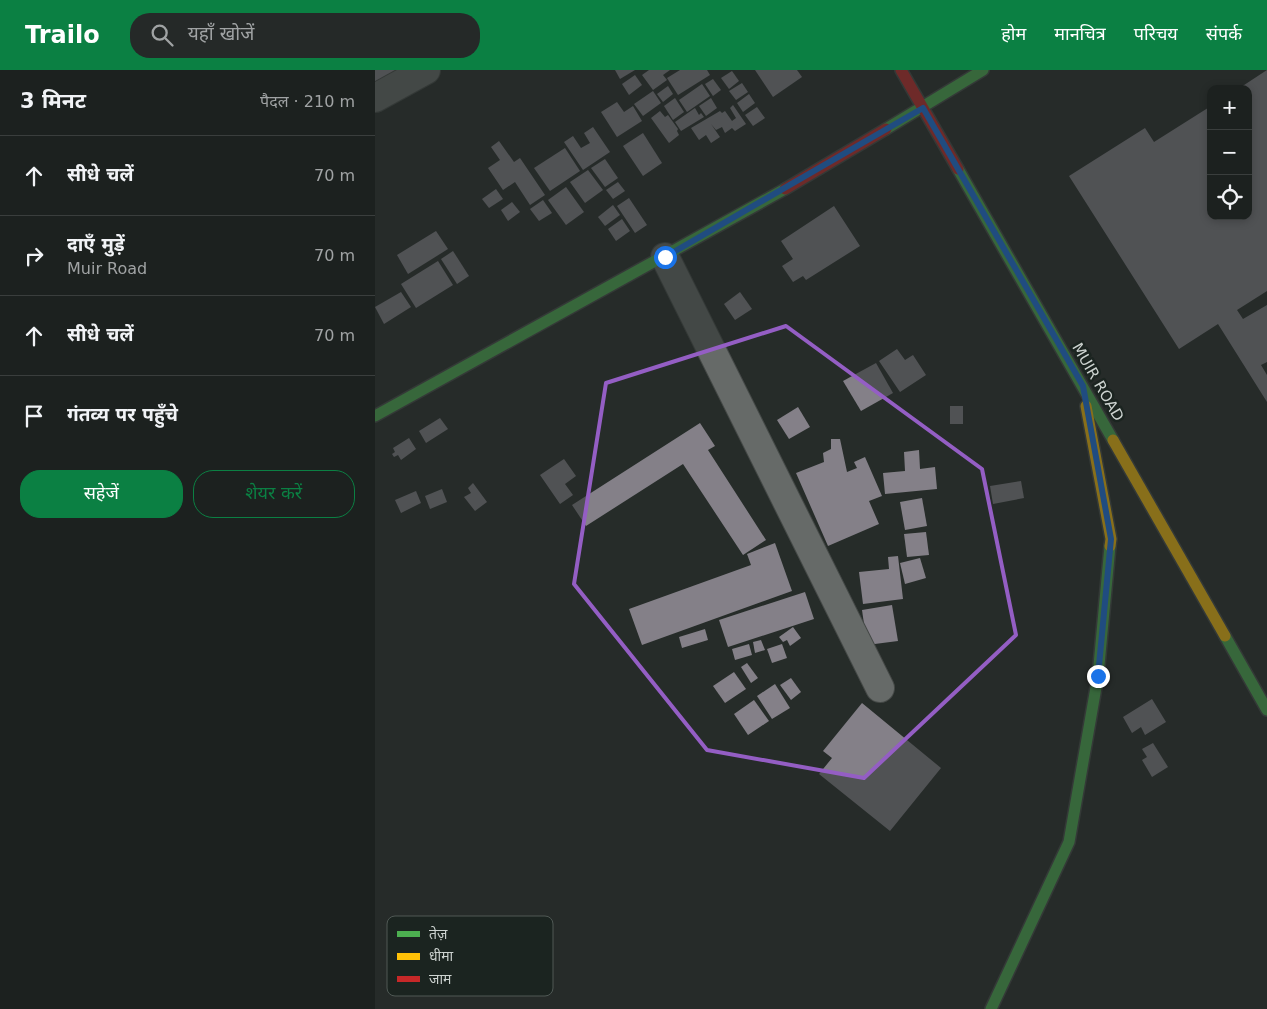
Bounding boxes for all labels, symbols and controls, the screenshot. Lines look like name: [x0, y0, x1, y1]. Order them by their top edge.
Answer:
search box: [130, 13, 480, 58]
text: Trailo: [25, 21, 100, 49]
icon: search: [148, 21, 176, 49]
text: यहाँ खोजें: [188, 22, 254, 44]
text: होम: [1001, 23, 1026, 44]
text: मानचित्र: [1054, 23, 1106, 44]
text: परिचय: [1134, 23, 1178, 44]
text: संपर्क: [1206, 23, 1242, 44]
map controls: [1207, 85, 1252, 220]
button: +: [1207, 85, 1252, 130]
text: 3 मिनट: [20, 89, 86, 113]
text: पैदल · 210 m: [260, 92, 355, 111]
button: −: [1207, 130, 1252, 175]
icon: ahead: [20, 162, 48, 190]
text: सीधे चलें: [67, 163, 134, 185]
text: 70 m: [314, 166, 355, 185]
button: locate: [1207, 175, 1252, 220]
text: दाएँ मुड़ें: [67, 233, 125, 255]
icon: right: [20, 242, 48, 270]
text: 70 m: [314, 246, 355, 265]
route start: [654, 246, 677, 269]
text: Muir Road: [67, 259, 147, 278]
icon: ahead: [20, 322, 48, 350]
text: सीधे चलें: [67, 323, 134, 345]
text: 70 m: [314, 326, 355, 345]
street label: MUIR ROAD: [1068, 340, 1128, 424]
icon: arrive: [20, 402, 48, 430]
text: गंतव्य पर पहुँचे: [67, 403, 178, 425]
button: सहेजें: [20, 470, 183, 518]
button: शेयर करें: [193, 470, 355, 518]
route end: [1087, 665, 1110, 688]
legend: [387, 916, 553, 996]
text: तेज़: [429, 925, 448, 942]
text: धीमा: [429, 948, 454, 964]
text: जाम: [429, 971, 452, 987]

